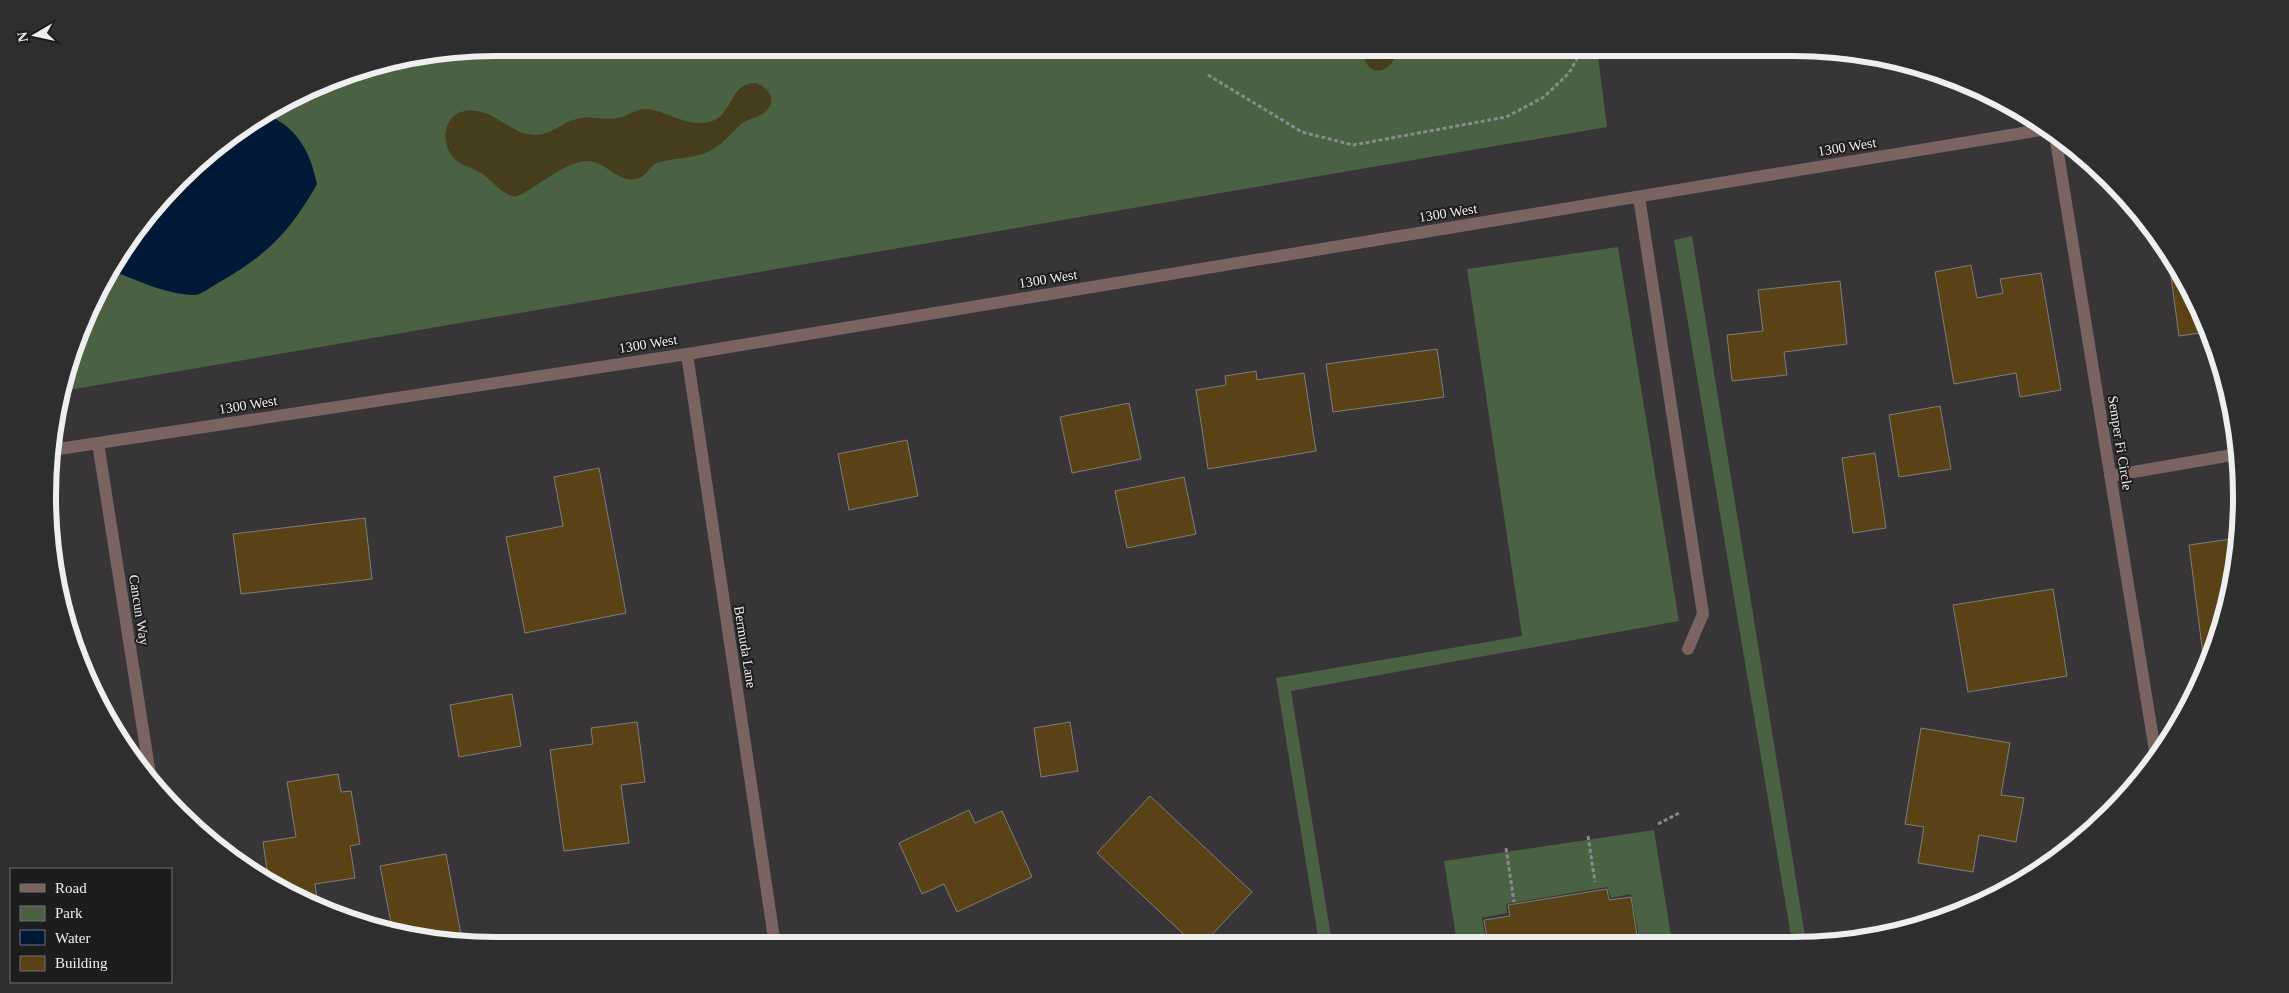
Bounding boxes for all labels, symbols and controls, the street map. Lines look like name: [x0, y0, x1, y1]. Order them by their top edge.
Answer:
north arrow: [10, 10, 60, 60]
text: N: [14, 31, 31, 43]
street label: 1300 West: [1817, 135, 1877, 159]
street label: 1300 West: [1418, 201, 1478, 225]
street label: 1300 West: [1018, 267, 1078, 291]
street label: 1300 West: [618, 332, 678, 356]
street label: 1300 West: [218, 393, 278, 417]
street label: Semper Fi Circle: [2105, 395, 2135, 491]
street label: Cancun Way: [126, 574, 152, 646]
street label: Bermuda Lane: [731, 605, 759, 689]
legend: [10, 868, 172, 983]
text: Road: [55, 880, 87, 896]
text: Park: [55, 905, 83, 921]
text: Water: [55, 930, 90, 946]
text: Building: [55, 955, 108, 971]

